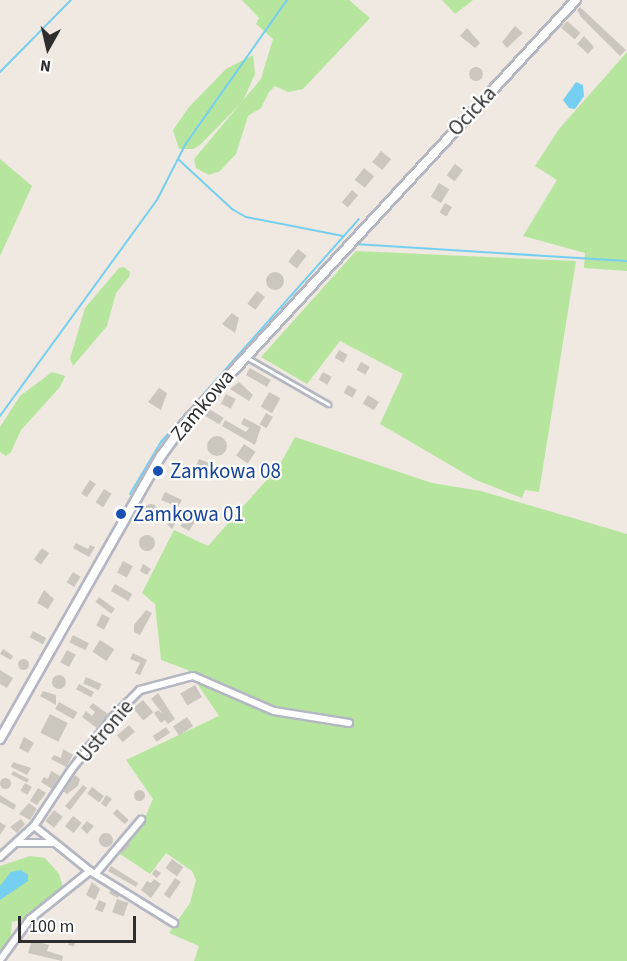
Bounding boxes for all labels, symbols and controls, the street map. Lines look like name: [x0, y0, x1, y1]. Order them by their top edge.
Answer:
north arrow: [18, 18, 78, 78]
text: N: [39, 54, 52, 77]
street label: Ocicka: [443, 81, 501, 141]
street label: Zamkowa: [165, 364, 239, 446]
place label: Zamkowa 08: [170, 458, 281, 484]
marker: Zamkowa 08: [151, 464, 165, 478]
place label: Zamkowa 01: [133, 501, 244, 527]
marker: Zamkowa 01: [114, 507, 128, 521]
street label: Ustronie: [71, 694, 139, 768]
scale bar: [21, 904, 140, 942]
text: 100 m: [29, 914, 74, 939]

